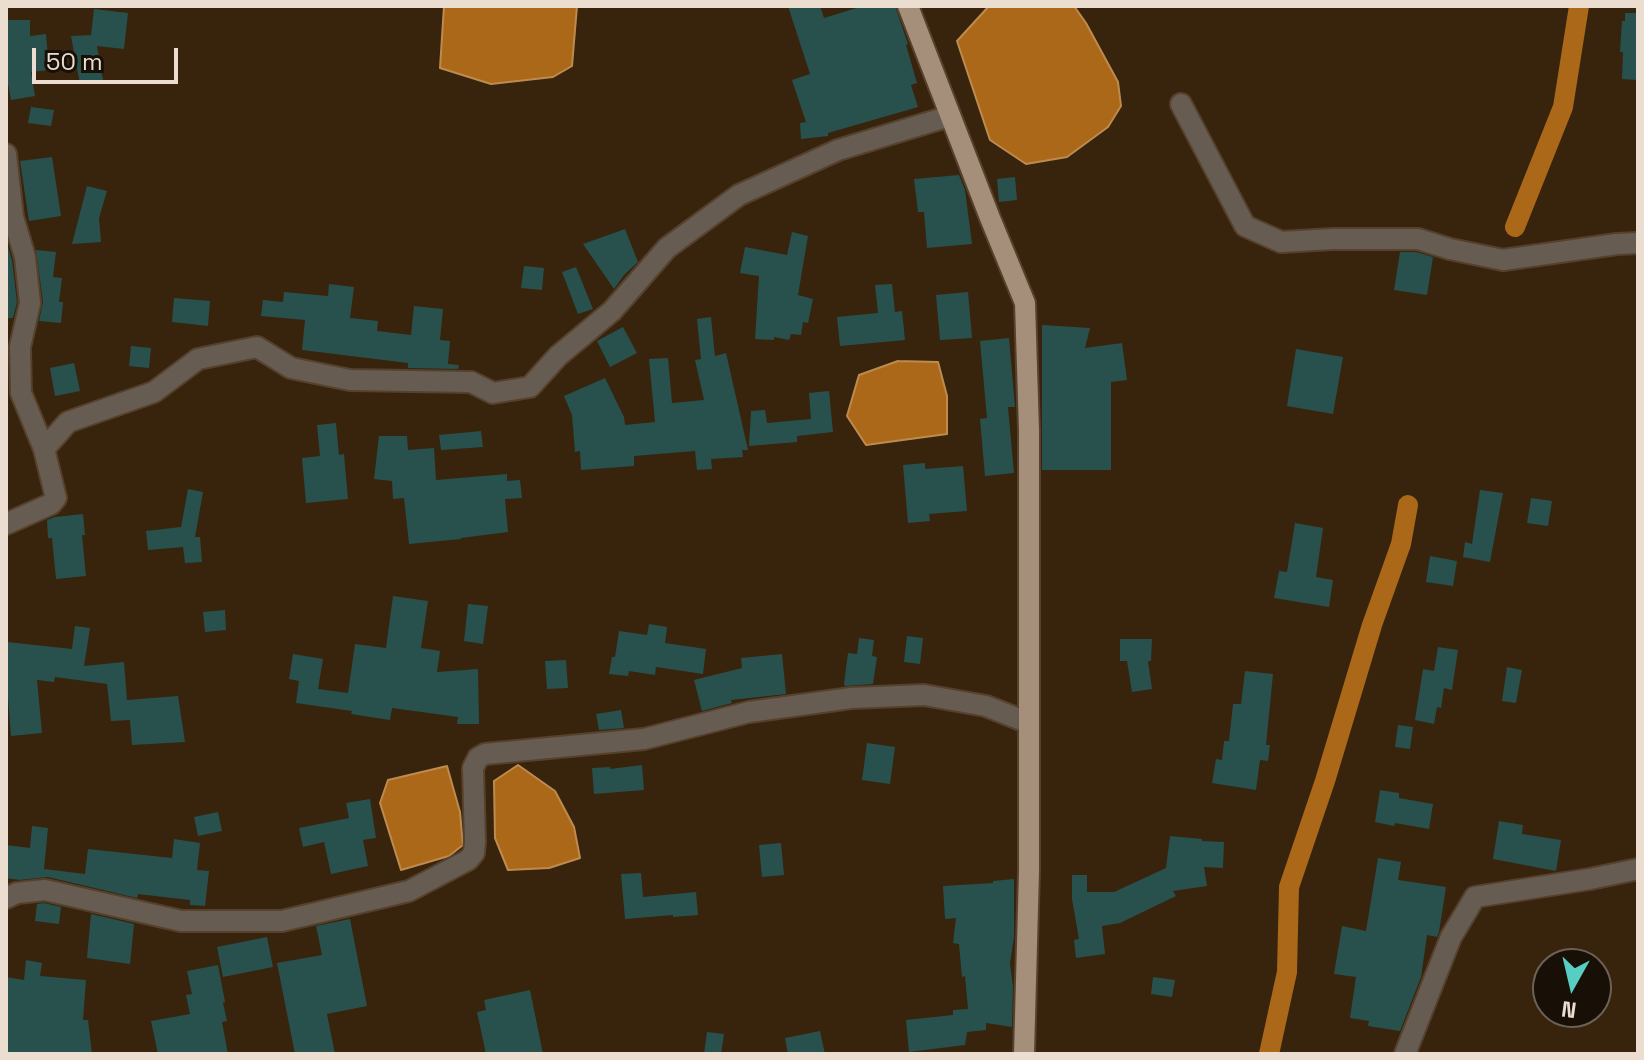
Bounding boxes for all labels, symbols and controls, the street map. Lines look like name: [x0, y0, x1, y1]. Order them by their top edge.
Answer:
scale bar: [36, 32, 182, 82]
text: 50 m: [46, 46, 103, 77]
north arrow: [1532, 948, 1612, 1028]
text: N: [1560, 995, 1578, 1025]

